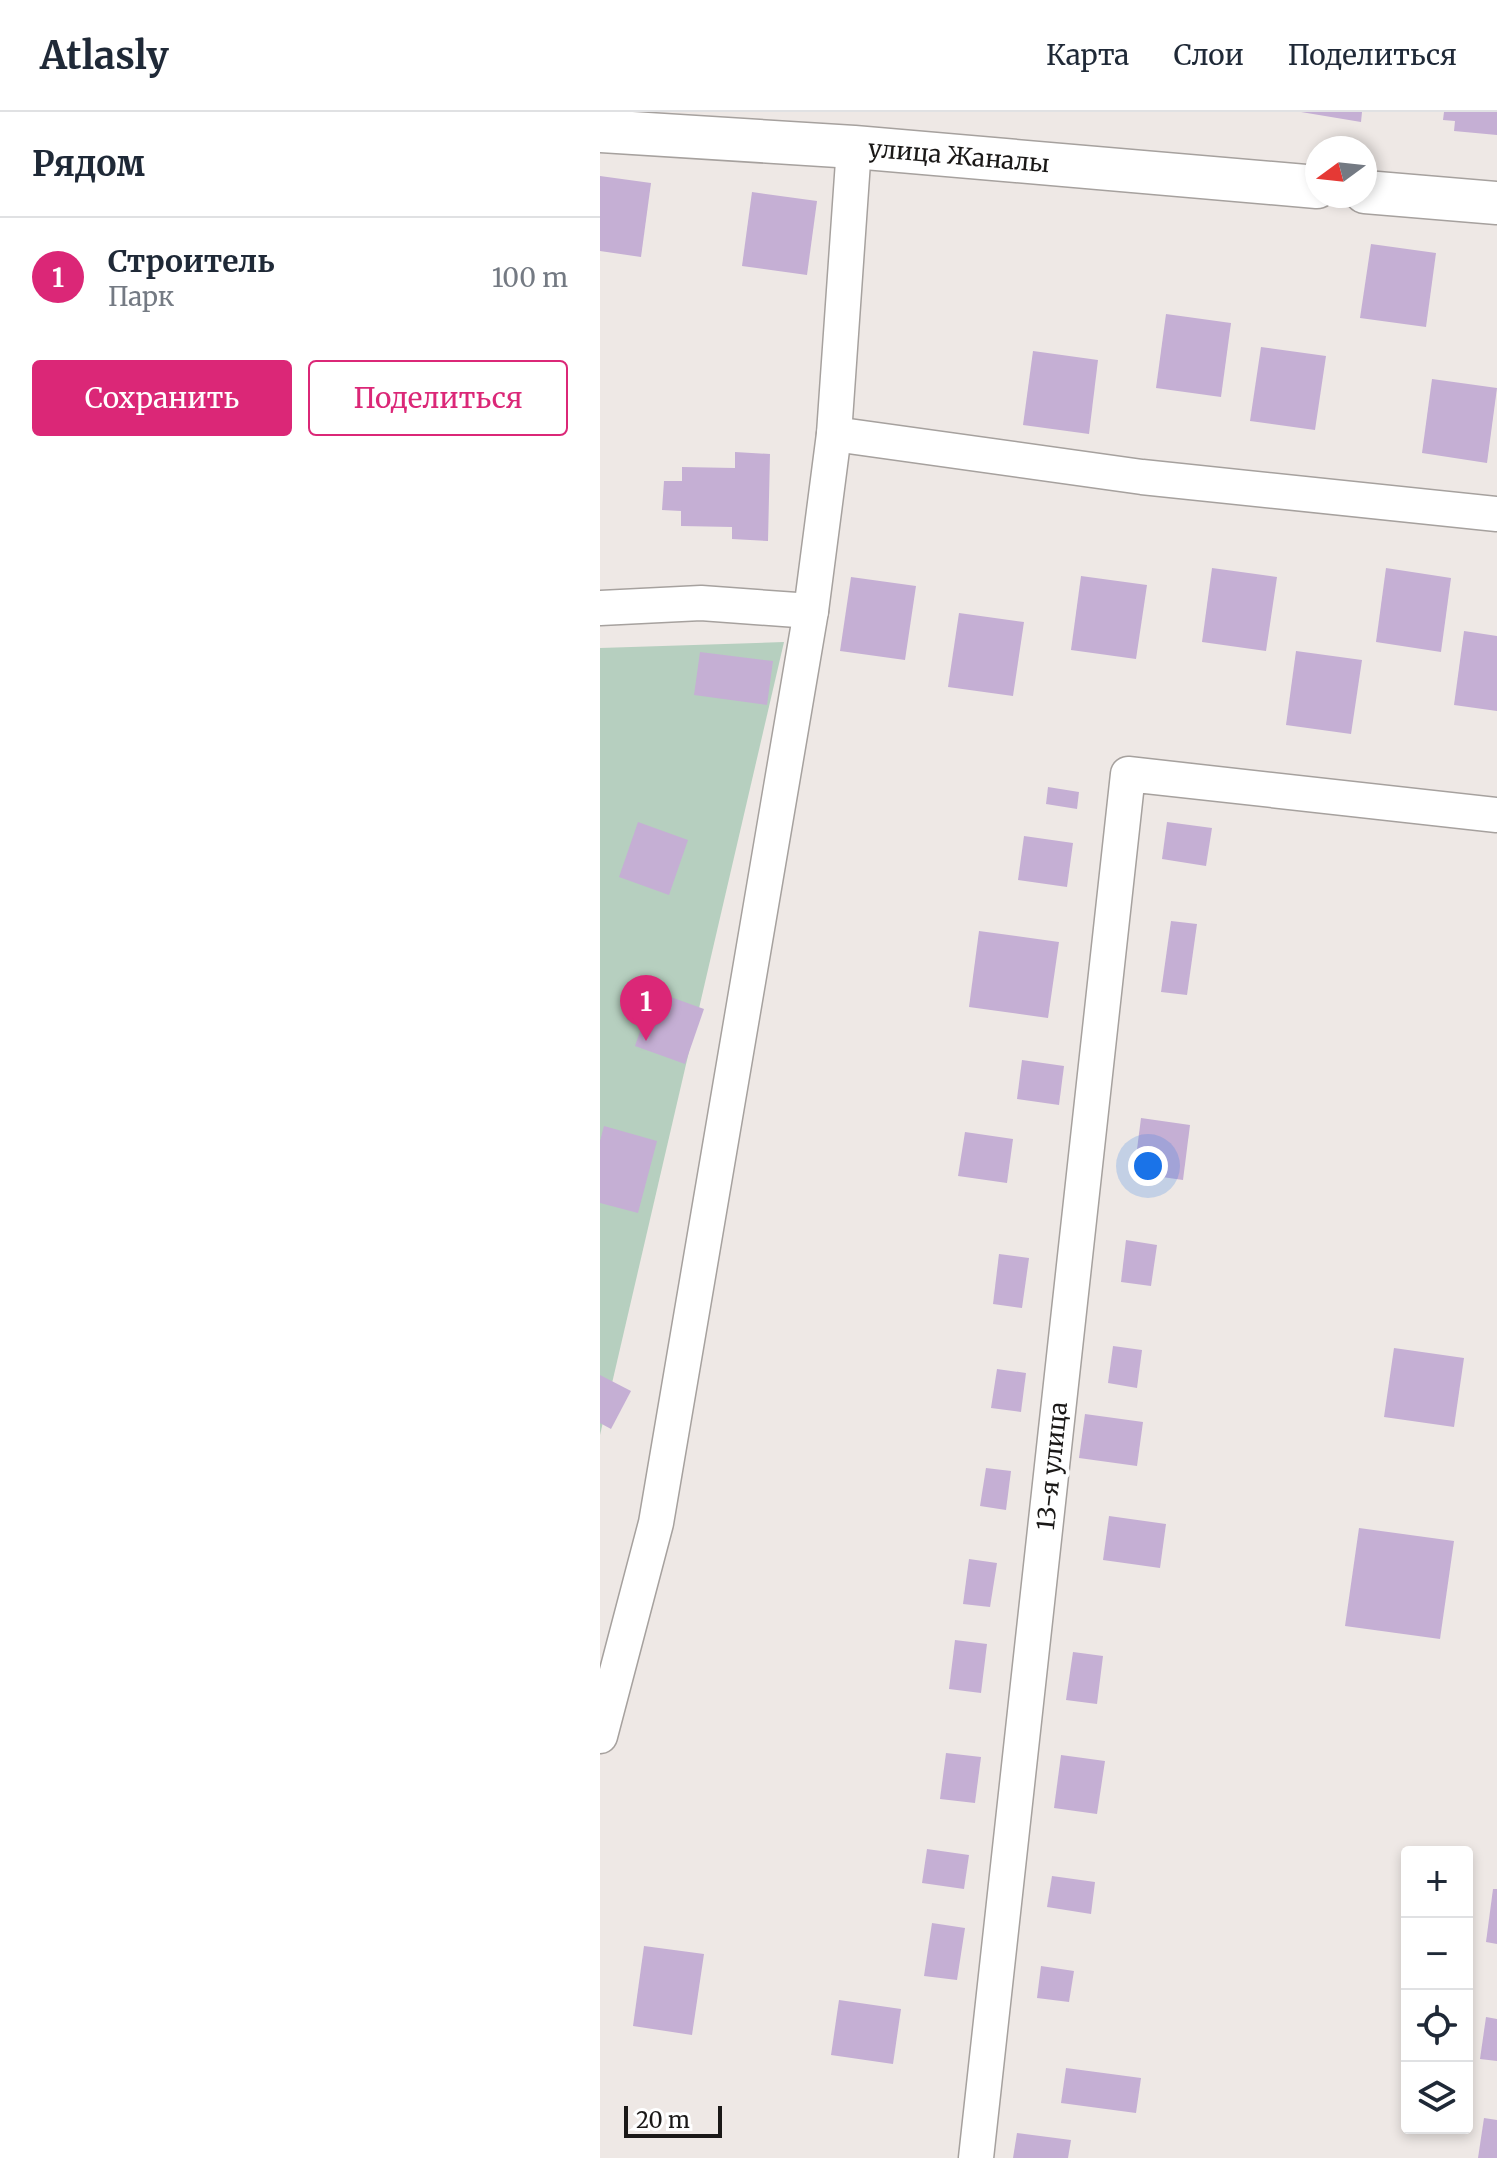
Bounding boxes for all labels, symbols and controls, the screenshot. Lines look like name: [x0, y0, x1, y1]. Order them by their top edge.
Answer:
text: Atlasly: [40, 32, 169, 79]
text: Карта: [1046, 37, 1129, 73]
text: Слои: [1173, 37, 1244, 73]
text: Поделиться: [1288, 37, 1457, 73]
street label: улица Жаналы: [867, 133, 1051, 179]
north arrow: [1305, 136, 1377, 208]
text: Рядом: [32, 143, 145, 185]
text: Строитель: [108, 242, 275, 280]
text: 1: [52, 261, 64, 294]
text: 100 m: [492, 261, 568, 294]
text: Парк: [108, 280, 174, 313]
button: Сохранить: [32, 360, 292, 436]
button: Поделиться: [308, 360, 568, 436]
pin: 1: [620, 975, 672, 1041]
your location: [1128, 1146, 1168, 1186]
street label: 13-я улица: [1030, 1400, 1074, 1532]
map controls: [1401, 1846, 1473, 2134]
button: +: [1401, 1846, 1473, 1918]
button: −: [1401, 1918, 1473, 1990]
button: locate: [1401, 1990, 1473, 2062]
button: layers: [1401, 2062, 1473, 2134]
scale bar: [624, 2102, 722, 2138]
text: 20 m: [636, 2106, 690, 2134]

